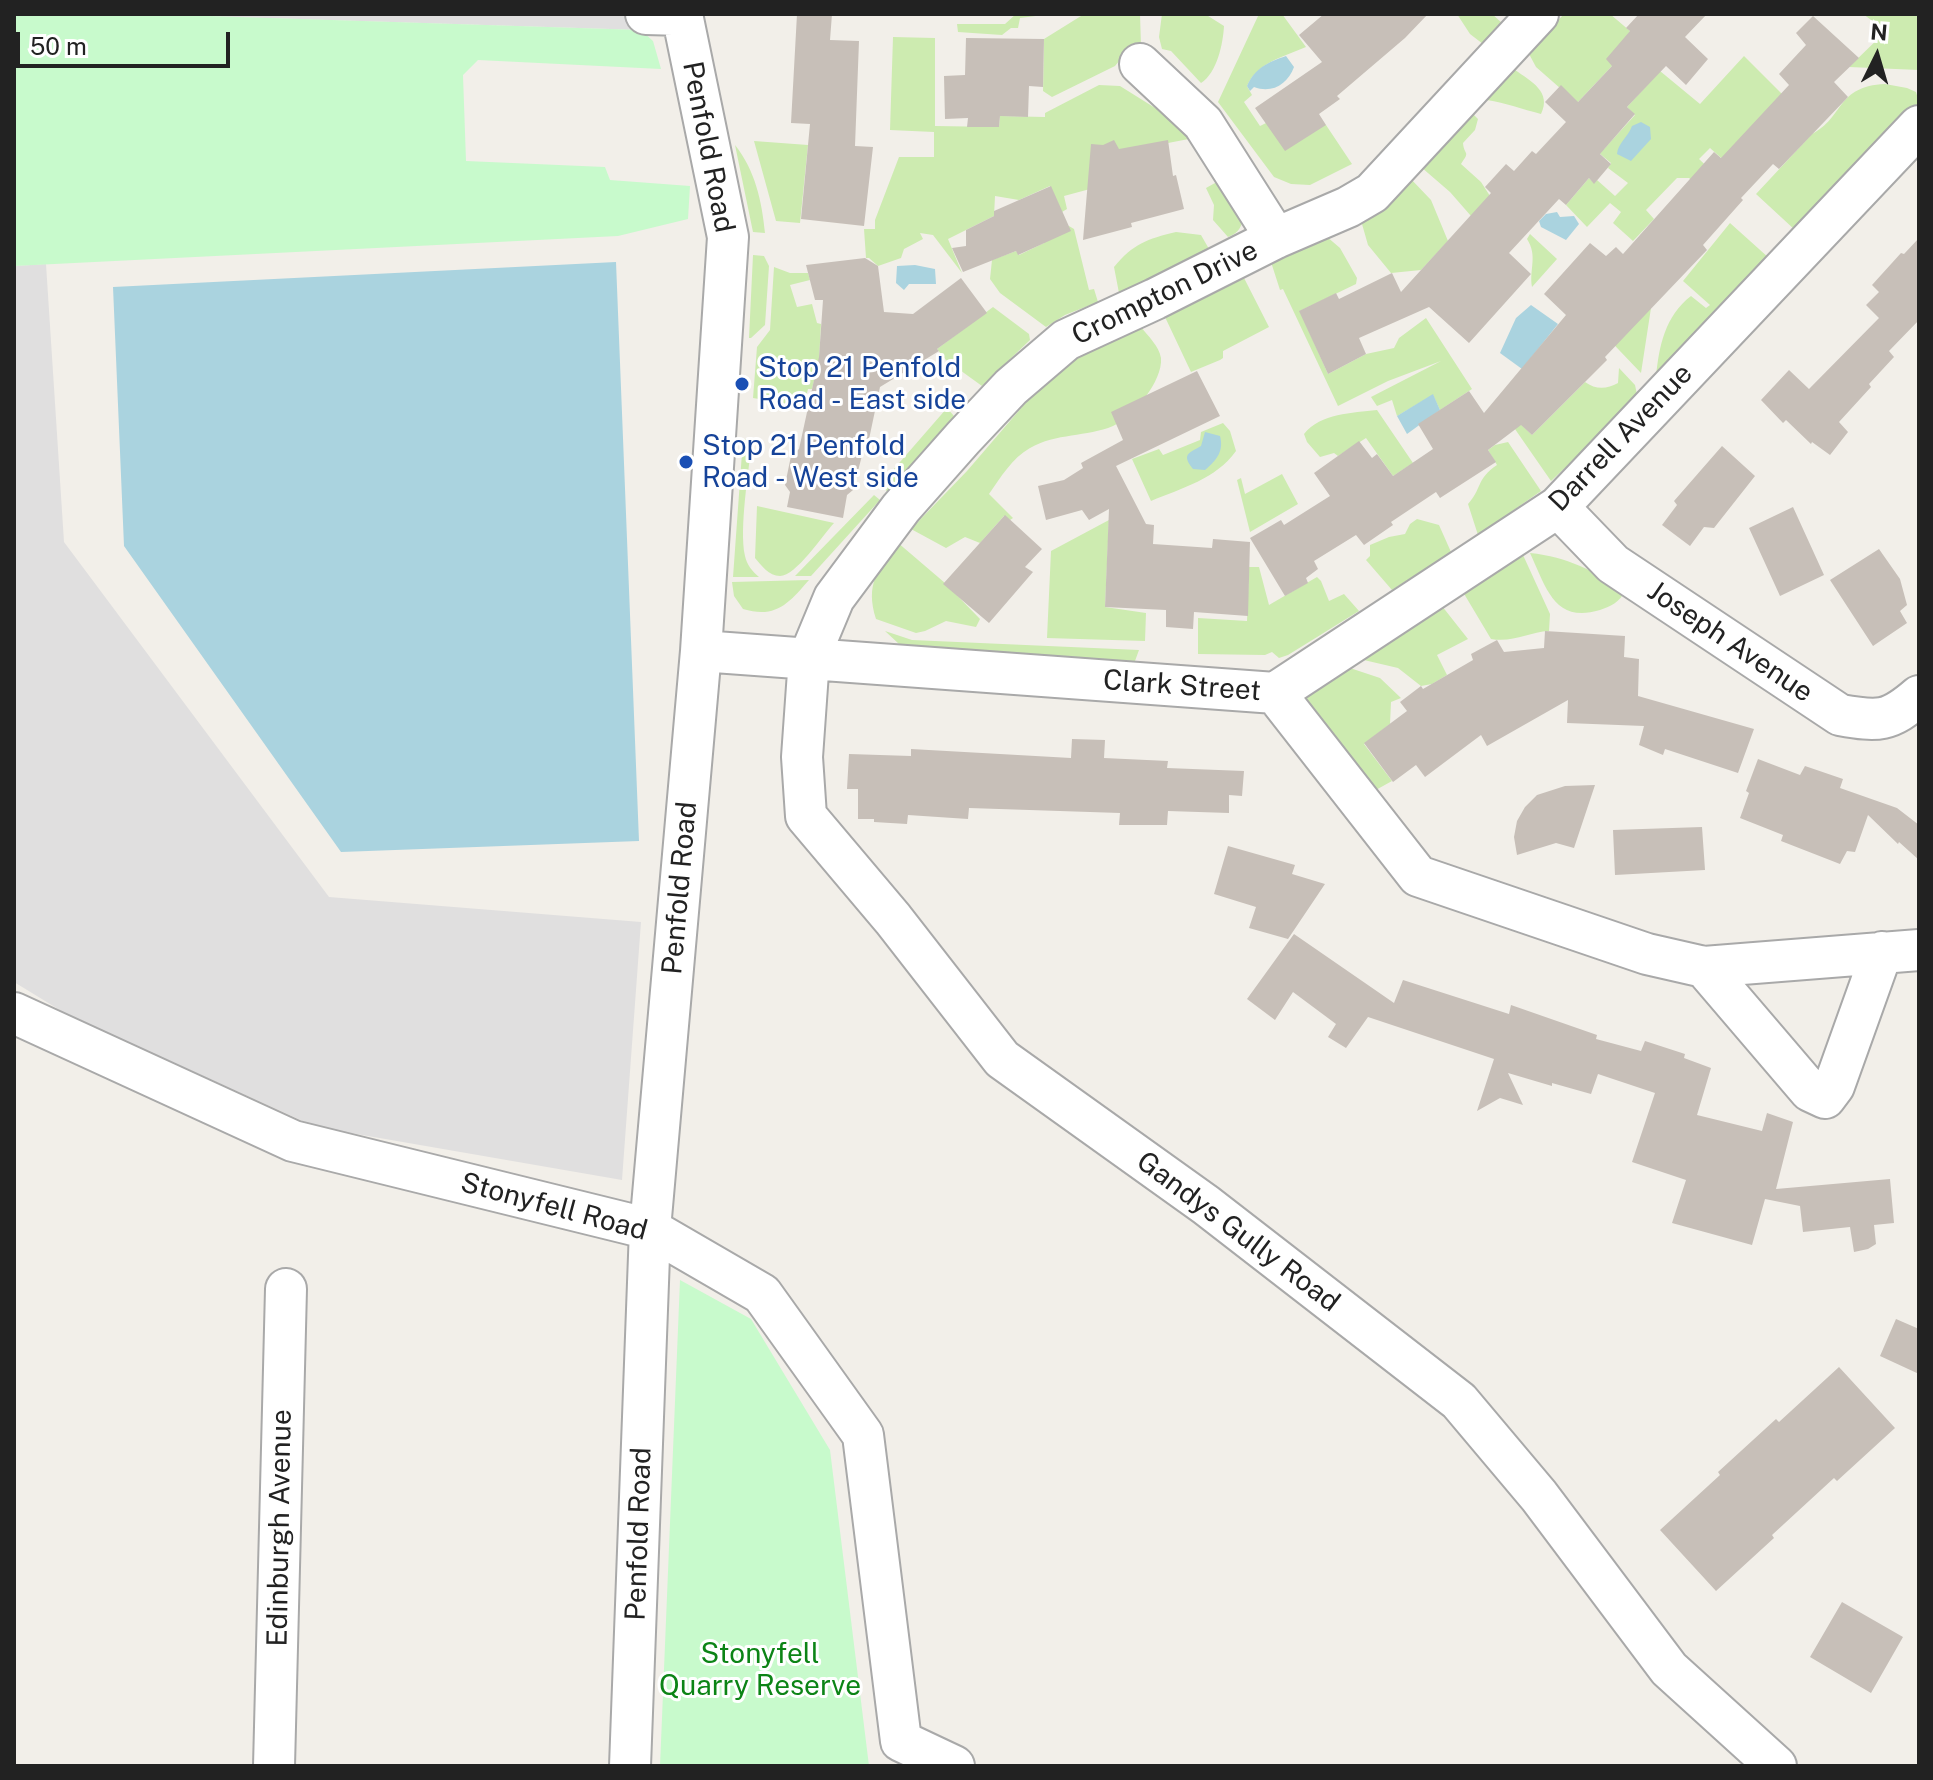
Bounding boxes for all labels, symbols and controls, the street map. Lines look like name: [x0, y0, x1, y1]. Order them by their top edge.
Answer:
scale bar: [20, 16, 234, 66]
north arrow: [1837, 16, 1917, 96]
text: N: [1869, 18, 1889, 46]
text: 50 m: [30, 32, 87, 60]
street label: Penfold Road: [675, 59, 741, 235]
street label: Crompton Drive: [1067, 234, 1263, 352]
place label: Stop 21 Penfold Road - East side: [758, 351, 966, 417]
street label: Darrell Avenue: [1542, 357, 1700, 519]
marker: Stop 21 Penfold Road - East side: [733, 375, 751, 393]
place label: Stop 21 Penfold Road - West side: [702, 429, 919, 495]
marker: Stop 21 Penfold Road - West side: [677, 453, 695, 471]
street label: Joseph Avenue: [1641, 574, 1819, 710]
street label: Clark Street: [1102, 664, 1262, 708]
street label: Penfold Road: [656, 800, 704, 976]
street label: Gandys Gully Road: [1130, 1145, 1346, 1319]
street label: Stonyfell Road: [457, 1166, 651, 1248]
street label: Edinburgh Avenue: [261, 1409, 299, 1647]
street label: Penfold Road: [619, 1447, 659, 1621]
park label: Stonyfell Quarry Reserve: [659, 1637, 861, 1703]

